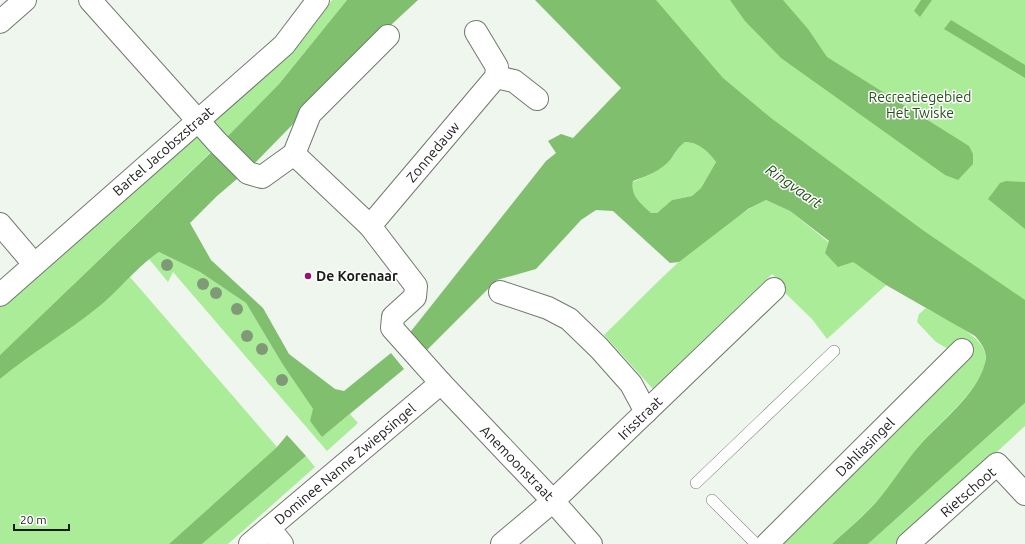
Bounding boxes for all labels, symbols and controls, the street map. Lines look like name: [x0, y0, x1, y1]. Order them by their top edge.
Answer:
park label: Recreatiegebied Het Twiske: [868, 89, 972, 121]
street label: Bartel Jacobszstraat: [110, 103, 217, 199]
street label: Zonnedauw: [403, 118, 463, 185]
water label: Ringvaart: [763, 161, 825, 211]
place label: De Korenaar: [316, 268, 398, 284]
marker: De Korenaar: [303, 271, 313, 281]
street label: Irisstraat: [615, 393, 666, 443]
street label: Dominee Nanne Zwiepsingel: [271, 400, 419, 528]
street label: Dahliasingel: [832, 414, 898, 480]
street label: Anemoonstraat: [477, 422, 557, 504]
street label: Rietschoot: [937, 463, 999, 520]
scale bar: [14, 506, 69, 532]
text: 20 m: [20, 513, 47, 526]

